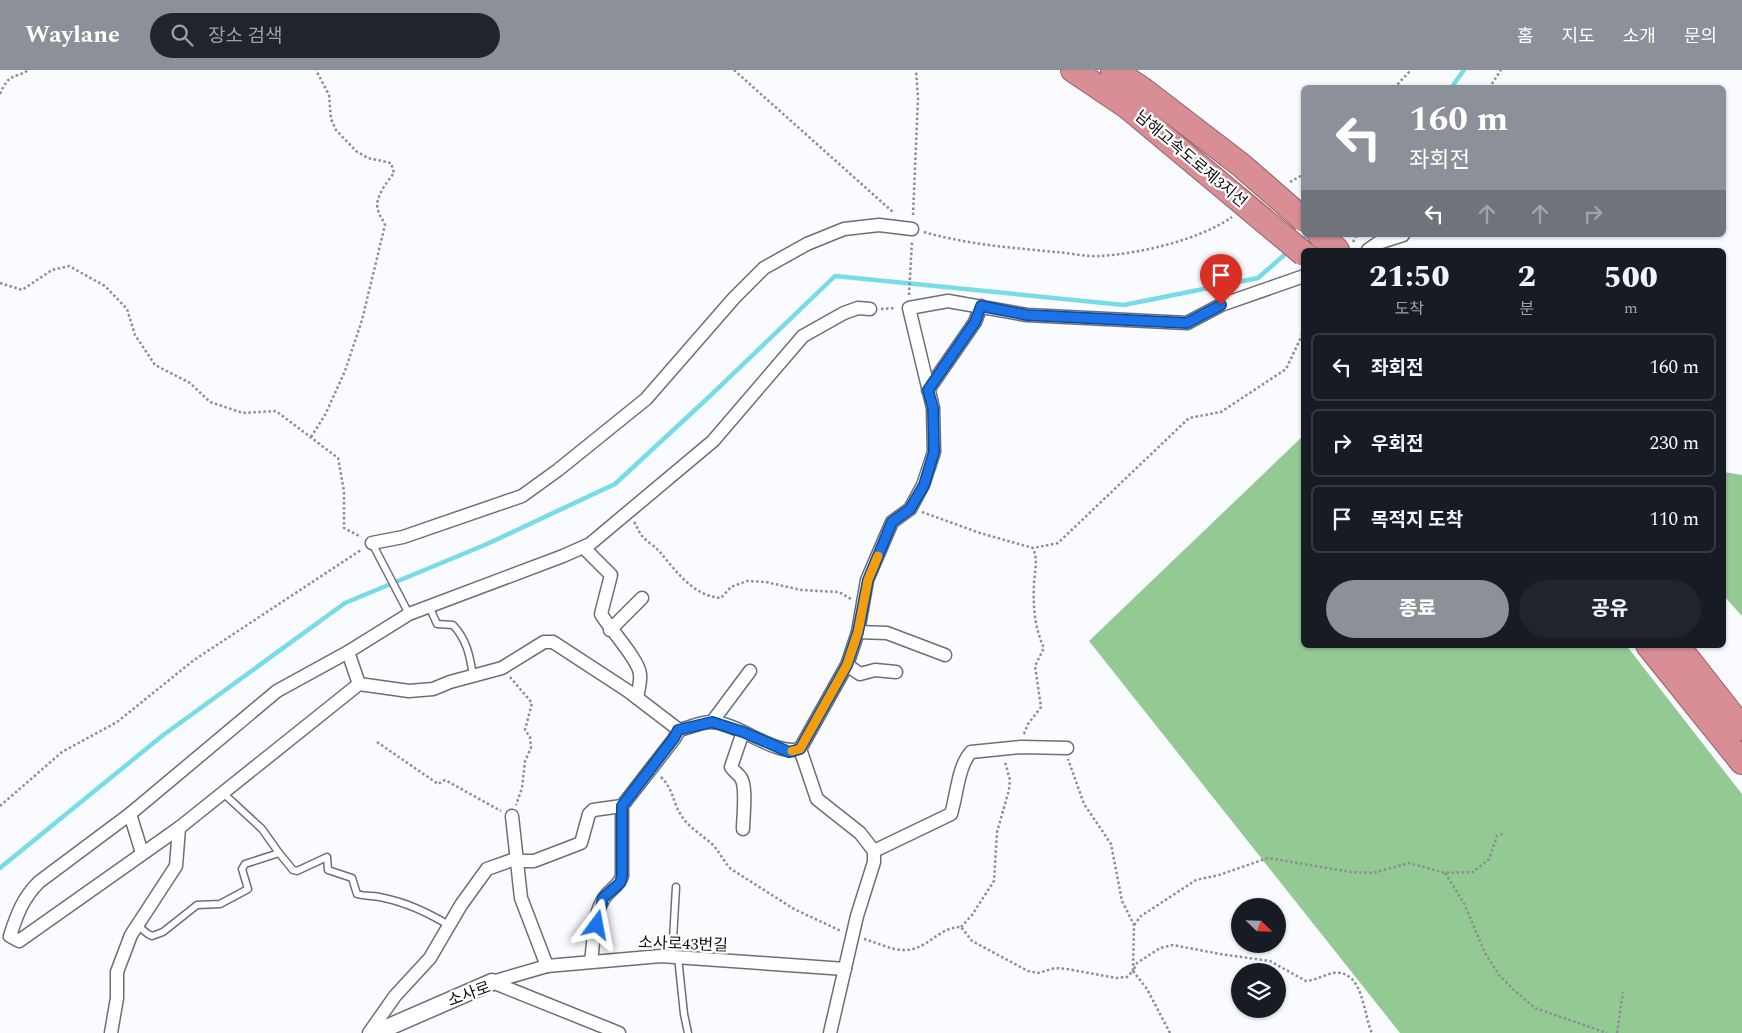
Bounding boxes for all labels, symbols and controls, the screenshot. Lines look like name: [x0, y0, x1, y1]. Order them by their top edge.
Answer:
search box: [150, 13, 500, 58]
text: Waylane: [25, 17, 120, 53]
icon: search: [168, 21, 196, 49]
text: 장소 검색: [208, 22, 283, 51]
text: 홈: [1517, 23, 1534, 50]
text: 지도: [1562, 23, 1595, 50]
text: 소개: [1623, 23, 1656, 50]
text: 문의: [1684, 23, 1717, 50]
text: 160 m: [1409, 93, 1508, 146]
street label: 남해고속도로제3지선: [1129, 105, 1253, 213]
icon: left: [1326, 105, 1391, 170]
text: 좌회전: [1409, 144, 1470, 177]
icon: left: [1420, 200, 1448, 228]
icon: ahead: [1473, 200, 1501, 228]
icon: ahead: [1526, 200, 1554, 228]
icon: right: [1579, 200, 1607, 228]
pin: [1200, 254, 1242, 305]
text: 21:50: [1369, 254, 1450, 300]
text: 2: [1518, 254, 1536, 300]
text: 500: [1604, 255, 1658, 301]
icon: arrive: [1207, 261, 1235, 289]
text: m: [1624, 296, 1638, 320]
text: 도착: [1395, 297, 1424, 321]
text: 분: [1519, 297, 1534, 321]
icon: left: [1328, 353, 1356, 381]
text: 160 m: [1649, 353, 1699, 382]
text: 좌회전: [1371, 354, 1423, 383]
icon: right: [1328, 429, 1356, 457]
text: 230 m: [1649, 429, 1699, 458]
text: 우회전: [1371, 430, 1423, 459]
icon: arrive: [1328, 505, 1356, 533]
text: 110 m: [1649, 505, 1699, 534]
text: 목적지 도착: [1371, 506, 1463, 535]
button: 종료: [1326, 580, 1509, 638]
button: 공유: [1519, 580, 1701, 638]
position arrow: [570, 898, 622, 950]
north arrow: [1231, 898, 1286, 952]
map controls: [1231, 898, 1286, 1018]
street label: 소사로43번길: [638, 930, 728, 958]
button: layers: [1231, 963, 1286, 1018]
street label: 소사로: [444, 975, 494, 1013]

